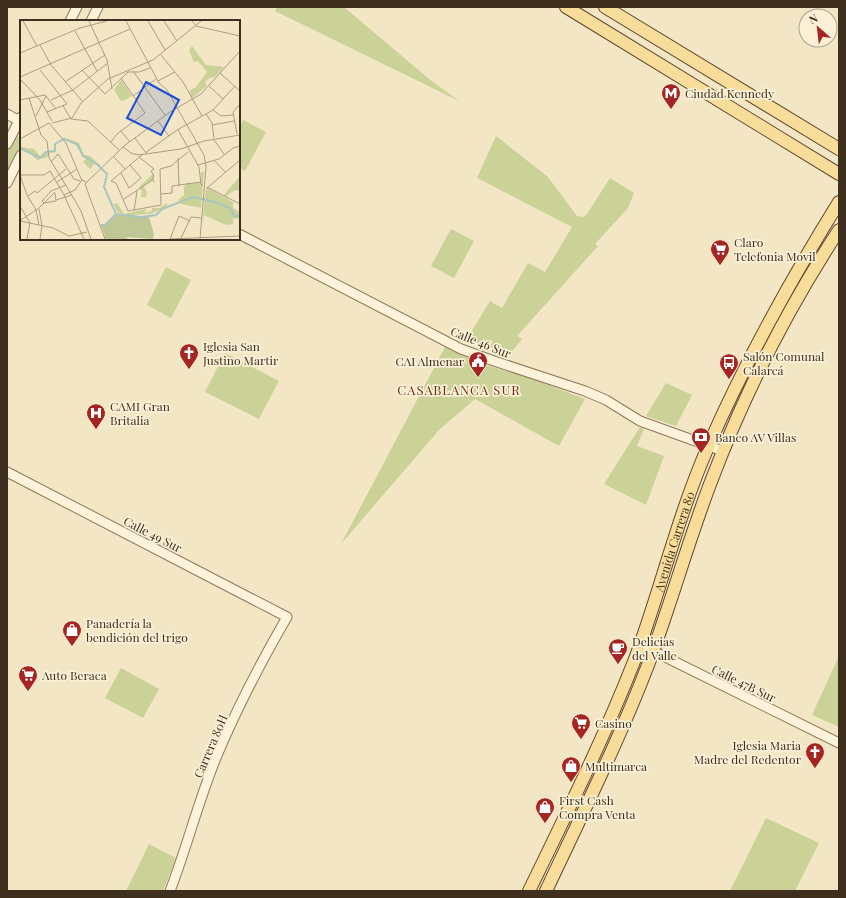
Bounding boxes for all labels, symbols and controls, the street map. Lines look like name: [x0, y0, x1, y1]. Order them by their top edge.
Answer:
north arrow: [798, 8, 838, 48]
text: N: [806, 10, 820, 27]
inset map: [20, 20, 240, 240]
metro station icon: Ciudad Kennedy: [660, 82, 682, 110]
place label: Ciudad Kennedy: [685, 85, 774, 101]
place label: Claro Telefonia Movil: [734, 234, 816, 264]
supermarket icon: Claro Telefonia Movil: [709, 238, 731, 266]
street label: Calle 46 Sur: [448, 323, 514, 362]
place label: Iglesia San Justino Martir: [202, 338, 279, 368]
church icon: Iglesia San Justino Martir: [178, 342, 200, 370]
place label: Salón Comunal Calarcá: [743, 348, 825, 378]
public building icon: CAI Almenar: [467, 350, 489, 378]
bus stop icon: Salón Comunal Calarcá: [718, 352, 740, 380]
place label: CAI Almenar: [396, 353, 465, 369]
district label: CASABLANCA SUR: [397, 381, 521, 398]
place label: CAMI Gran Britalia: [110, 398, 170, 428]
hospital icon: CAMI Gran Britalia: [85, 402, 107, 430]
bank icon: Banco AV Villas: [690, 426, 712, 454]
place label: Banco AV Villas: [715, 429, 796, 445]
street label: Avenida Carrera 80: [650, 489, 698, 594]
street label: Calle 49 Sur: [121, 512, 186, 556]
place label: Panadería la bendición del trigo: [86, 615, 188, 645]
shop icon: Panadería la bendición del trigo: [61, 619, 83, 647]
place label: Delicias del Valle: [632, 633, 677, 663]
cafe icon: Delicias del Valle: [607, 637, 629, 665]
street label: Calle 47B Sur: [709, 661, 779, 706]
supermarket icon: Auto Beraca: [17, 664, 39, 692]
place label: Auto Beraca: [41, 667, 107, 683]
street label: Carrera 80H: [189, 712, 231, 780]
supermarket icon: Casino: [570, 712, 592, 740]
place label: Casino: [595, 715, 632, 731]
place label: Iglesia Maria Madre del Redentor: [694, 737, 802, 767]
church icon: Iglesia Maria Madre del Redentor: [804, 741, 826, 769]
shop icon: Multimarca: [560, 755, 582, 783]
place label: Multimarca: [585, 758, 647, 774]
place label: First Cash Compra Venta: [559, 792, 636, 822]
shop icon: First Cash Compra Venta: [534, 796, 556, 824]

